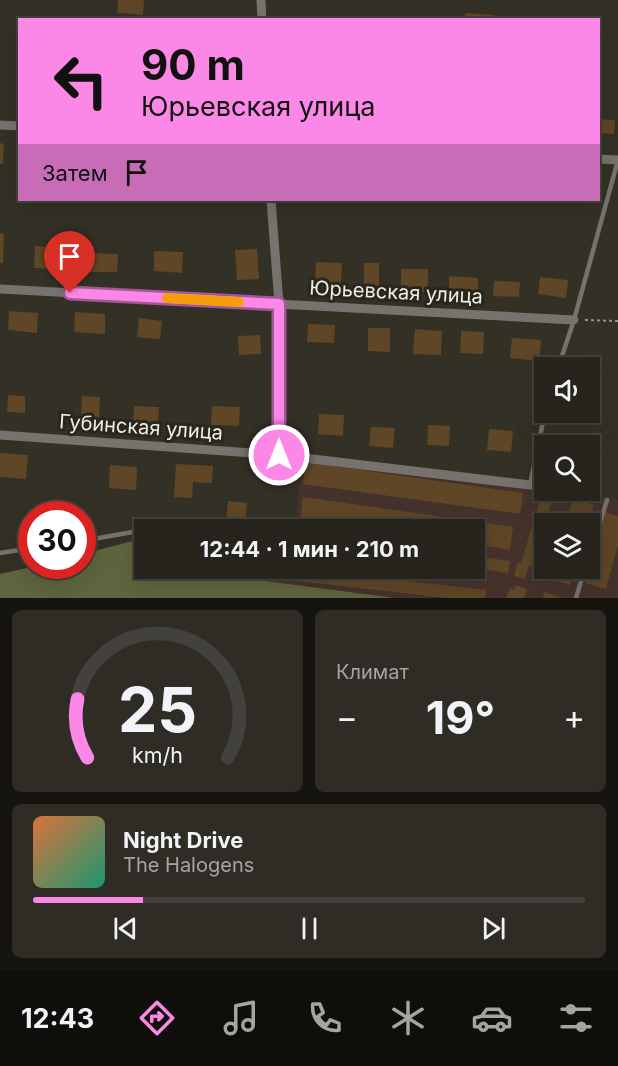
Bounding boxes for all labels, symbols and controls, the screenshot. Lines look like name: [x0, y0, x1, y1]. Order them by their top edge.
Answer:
text: 90 m: [141, 39, 245, 90]
icon: left: [42, 42, 120, 120]
text: Юрьевская улица: [141, 90, 376, 123]
icon: arrive: [120, 156, 153, 189]
text: Затем: [42, 160, 108, 186]
pin: [44, 231, 95, 293]
icon: arrive: [53, 240, 86, 273]
street label: Юрьевская улица: [309, 275, 483, 309]
map controls: [534, 357, 600, 579]
button: sound: [534, 357, 600, 423]
street label: Губинская улица: [58, 409, 224, 445]
position arrow: [247, 423, 311, 487]
button: search: [534, 435, 600, 501]
speed limit sign: 30: [18, 501, 96, 579]
button: layers: [534, 513, 600, 579]
text: 12:44 · 1 мин · 210 m: [200, 536, 419, 562]
text: Климат: [336, 660, 409, 684]
text: 25: [118, 672, 197, 747]
text: 19°: [426, 690, 495, 745]
text: −: [336, 697, 358, 737]
text: +: [563, 697, 585, 737]
text: km/h: [132, 742, 183, 768]
text: Night Drive: [123, 827, 243, 853]
text: The Halogens: [123, 853, 254, 877]
icon: previous: [109, 912, 142, 945]
icon: pause: [293, 912, 326, 945]
icon: next: [477, 912, 510, 945]
icon: directions: [136, 997, 178, 1039]
icon: music: [220, 997, 262, 1039]
icon: phone: [304, 997, 346, 1039]
icon: climate: [387, 997, 429, 1039]
icon: car: [471, 997, 513, 1039]
icon: filters: [555, 997, 597, 1039]
text: 12:43: [21, 1002, 94, 1035]

